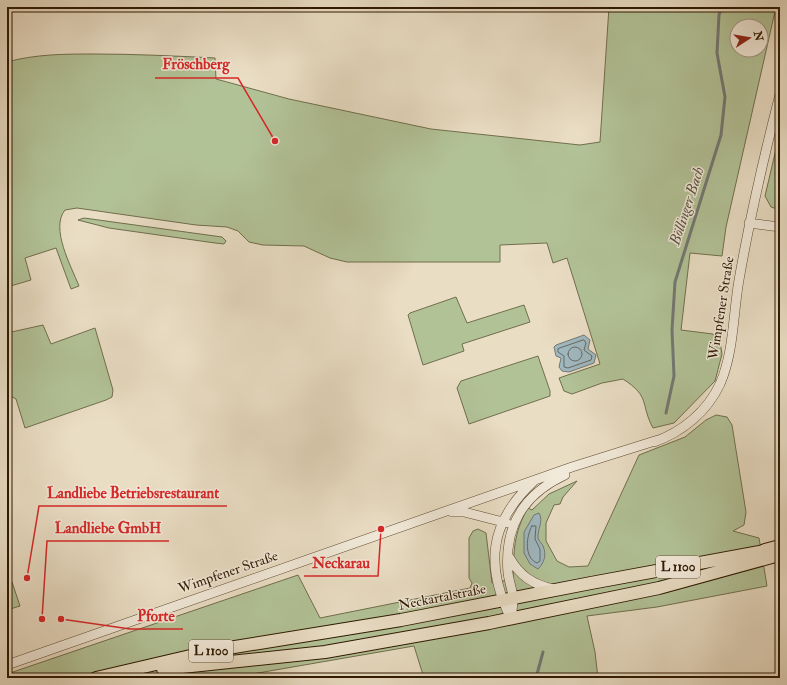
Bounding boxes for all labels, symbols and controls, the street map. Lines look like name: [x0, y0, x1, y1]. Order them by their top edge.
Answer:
north arrow: [729, 18, 769, 58]
text: N: [751, 29, 766, 43]
callout: Fröschberg: [155, 51, 238, 78]
text: Fröschberg: [162, 55, 230, 75]
water label: Böllinger Bach: [665, 164, 709, 248]
street label: Wimpfener Straße: [704, 255, 739, 362]
callout: Landliebe Betriebsrestaurant: [39, 479, 227, 506]
text: Landliebe Betriebsrestaurant: [47, 484, 219, 503]
callout: Landliebe GmbH: [47, 514, 169, 541]
text: Landliebe GmbH: [55, 519, 161, 538]
street label: Wimpfener Straße: [175, 547, 280, 598]
callout: Neckarau: [304, 549, 378, 576]
text: Neckarau: [311, 554, 370, 573]
road number: L 1100: [656, 556, 700, 578]
street label: Neckartalstraße: [397, 580, 487, 614]
callout: Pforte: [130, 602, 183, 629]
text: Pforte: [137, 607, 175, 626]
road number: L 1100: [189, 640, 233, 662]

